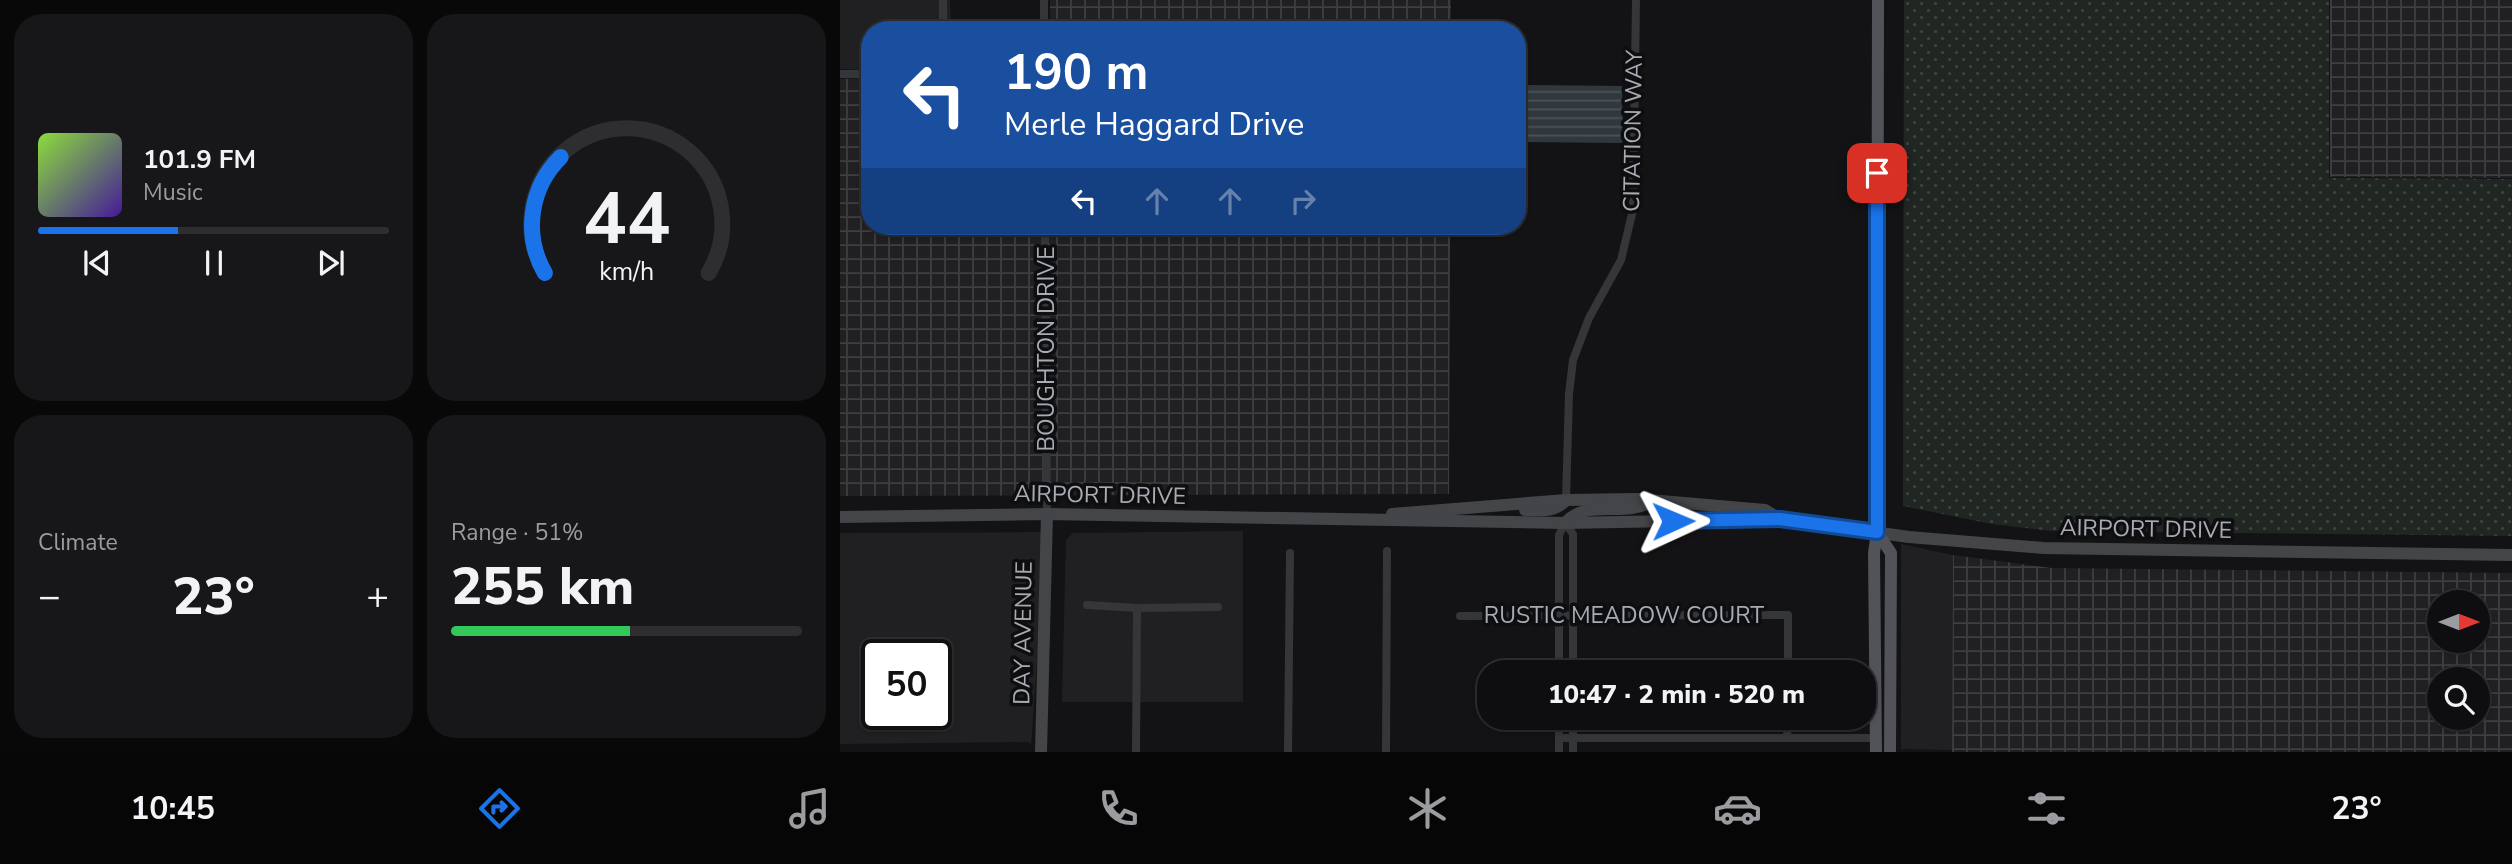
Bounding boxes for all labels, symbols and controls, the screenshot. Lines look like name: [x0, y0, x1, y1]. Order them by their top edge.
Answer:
text: 190 m: [1004, 39, 1148, 106]
icon: left: [889, 49, 980, 140]
street label: CITATION WAY: [1616, 50, 1650, 212]
text: Merle Haggard Drive: [1004, 103, 1304, 146]
text: 101.9 FM: [143, 142, 256, 177]
pin: [1847, 143, 1907, 203]
icon: arrive: [1858, 154, 1896, 192]
text: 44: [583, 170, 670, 270]
text: Music: [143, 177, 203, 208]
icon: left: [1065, 182, 1103, 220]
icon: ahead: [1138, 182, 1176, 220]
icon: ahead: [1211, 182, 1249, 220]
icon: right: [1284, 182, 1322, 220]
icon: previous: [78, 244, 116, 282]
icon: pause: [195, 244, 233, 282]
icon: next: [312, 244, 350, 282]
street label: BOUGHTON DRIVE: [1031, 246, 1062, 452]
text: km/h: [599, 255, 654, 289]
street label: AIRPORT DRIVE: [1014, 478, 1186, 512]
position arrow: [1636, 484, 1710, 558]
street label: AIRPORT DRIVE: [2060, 512, 2232, 546]
text: Range · 51%: [451, 517, 583, 548]
text: Climate: [38, 527, 118, 558]
text: 255 km: [451, 551, 634, 622]
text: 23°: [172, 561, 255, 632]
street label: DAY AVENUE: [1006, 561, 1040, 705]
text: −: [38, 571, 61, 622]
text: +: [366, 571, 389, 622]
north arrow: [2427, 590, 2490, 653]
map controls: [2427, 590, 2490, 730]
street label: RUSTIC MEADOW COURT: [1484, 600, 1764, 631]
speed limit sign: 50: [861, 639, 952, 730]
button: search: [2427, 667, 2490, 730]
text: 10:47 · 2 min · 520 m: [1548, 677, 1805, 712]
icon: directions: [475, 784, 524, 833]
icon: music: [785, 784, 834, 833]
icon: phone: [1094, 784, 1143, 833]
icon: climate: [1403, 784, 1452, 833]
icon: car: [1713, 784, 1762, 833]
icon: filters: [2022, 784, 2071, 833]
text: 10:45: [130, 787, 215, 830]
text: 23°: [2331, 787, 2382, 830]

